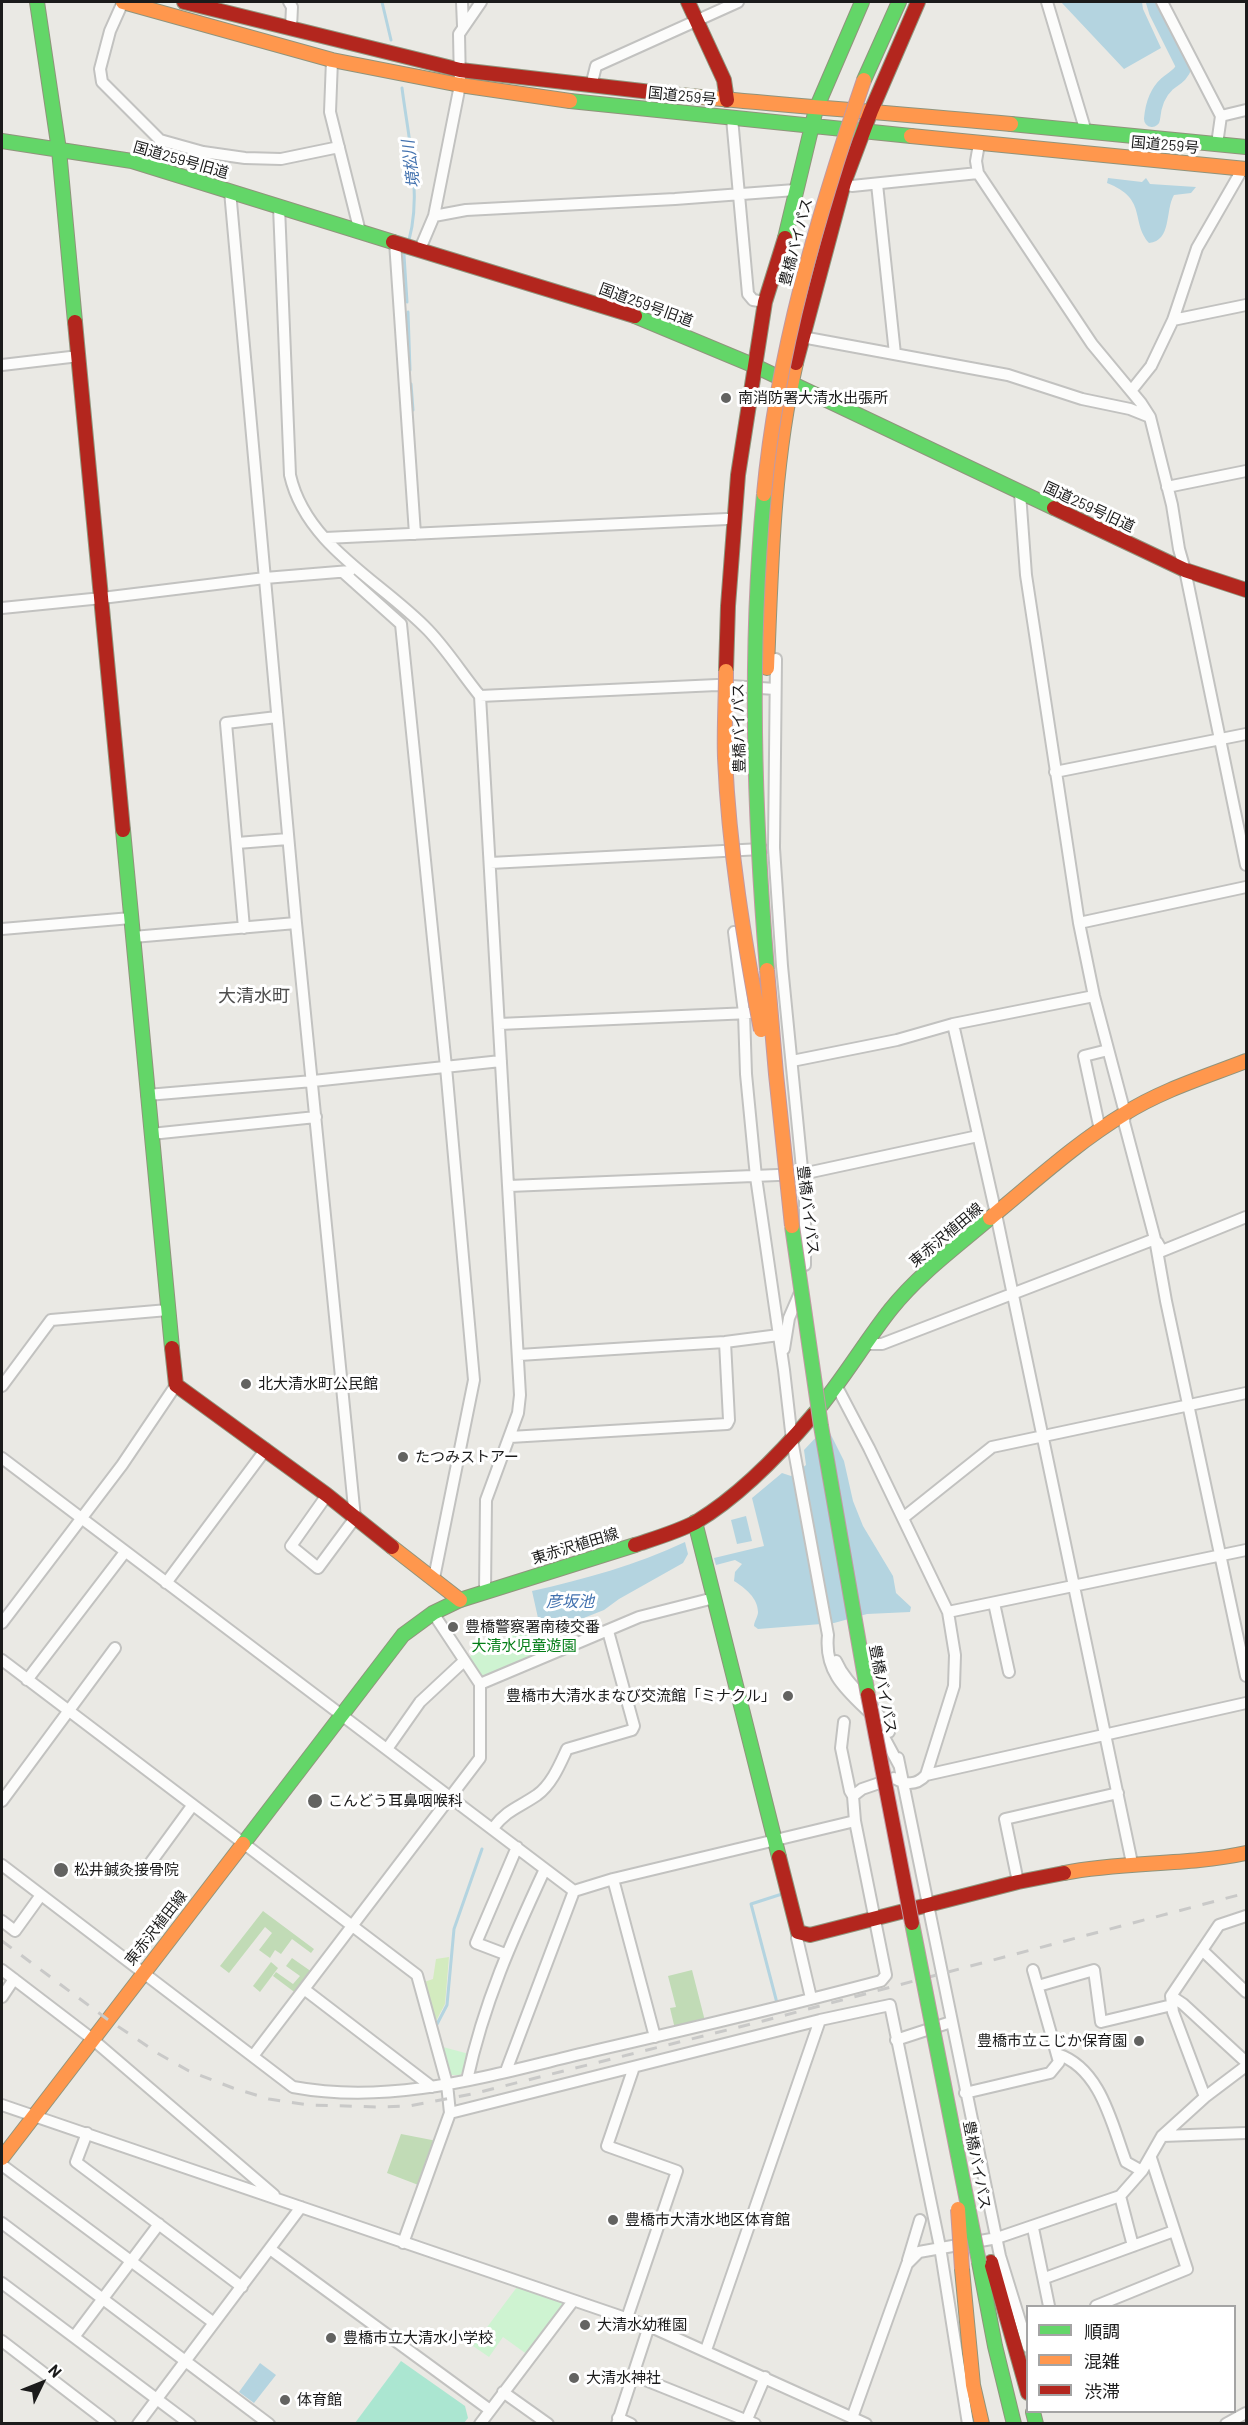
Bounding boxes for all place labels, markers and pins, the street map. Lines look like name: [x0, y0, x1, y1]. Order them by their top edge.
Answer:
place label: 南消防署大清水出張所: [738, 389, 888, 407]
marker: 南消防署大清水出張所: [719, 391, 733, 405]
place label: 北大清水町公民館: [258, 1375, 378, 1393]
marker: 北大清水町公民館: [239, 1377, 253, 1391]
place label: たつみストアー: [415, 1448, 519, 1466]
marker: たつみストアー: [396, 1450, 410, 1464]
place label: 豊橋警察署南稜交番: [465, 1618, 600, 1636]
marker: 豊橋警察署南稜交番: [446, 1620, 460, 1634]
place label: 豊橋市大清水まなび交流館「ミナクル」: [506, 1687, 776, 1705]
marker: 豊橋市大清水まなび交流館「ミナクル」: [781, 1689, 795, 1703]
marker: こんどう耳鼻咽喉科: [306, 1792, 324, 1810]
place label: こんどう耳鼻咽喉科: [328, 1792, 463, 1810]
marker: 松井鍼灸接骨院: [52, 1861, 70, 1879]
place label: 松井鍼灸接骨院: [74, 1861, 179, 1879]
place label: 豊橋市立こじか保育園: [977, 2032, 1127, 2050]
marker: 豊橋市立こじか保育園: [1132, 2034, 1146, 2048]
place label: 豊橋市大清水地区体育館: [625, 2211, 790, 2229]
marker: 豊橋市大清水地区体育館: [606, 2213, 620, 2227]
place label: 大清水幼稚園: [597, 2316, 687, 2334]
marker: 大清水幼稚園: [578, 2318, 592, 2332]
place label: 豊橋市立大清水小学校: [343, 2329, 493, 2347]
marker: 豊橋市立大清水小学校: [324, 2331, 338, 2345]
place label: 大清水神社: [586, 2369, 661, 2387]
marker: 大清水神社: [567, 2371, 581, 2385]
place label: 体育館: [297, 2391, 342, 2409]
marker: 体育館: [278, 2393, 292, 2407]

